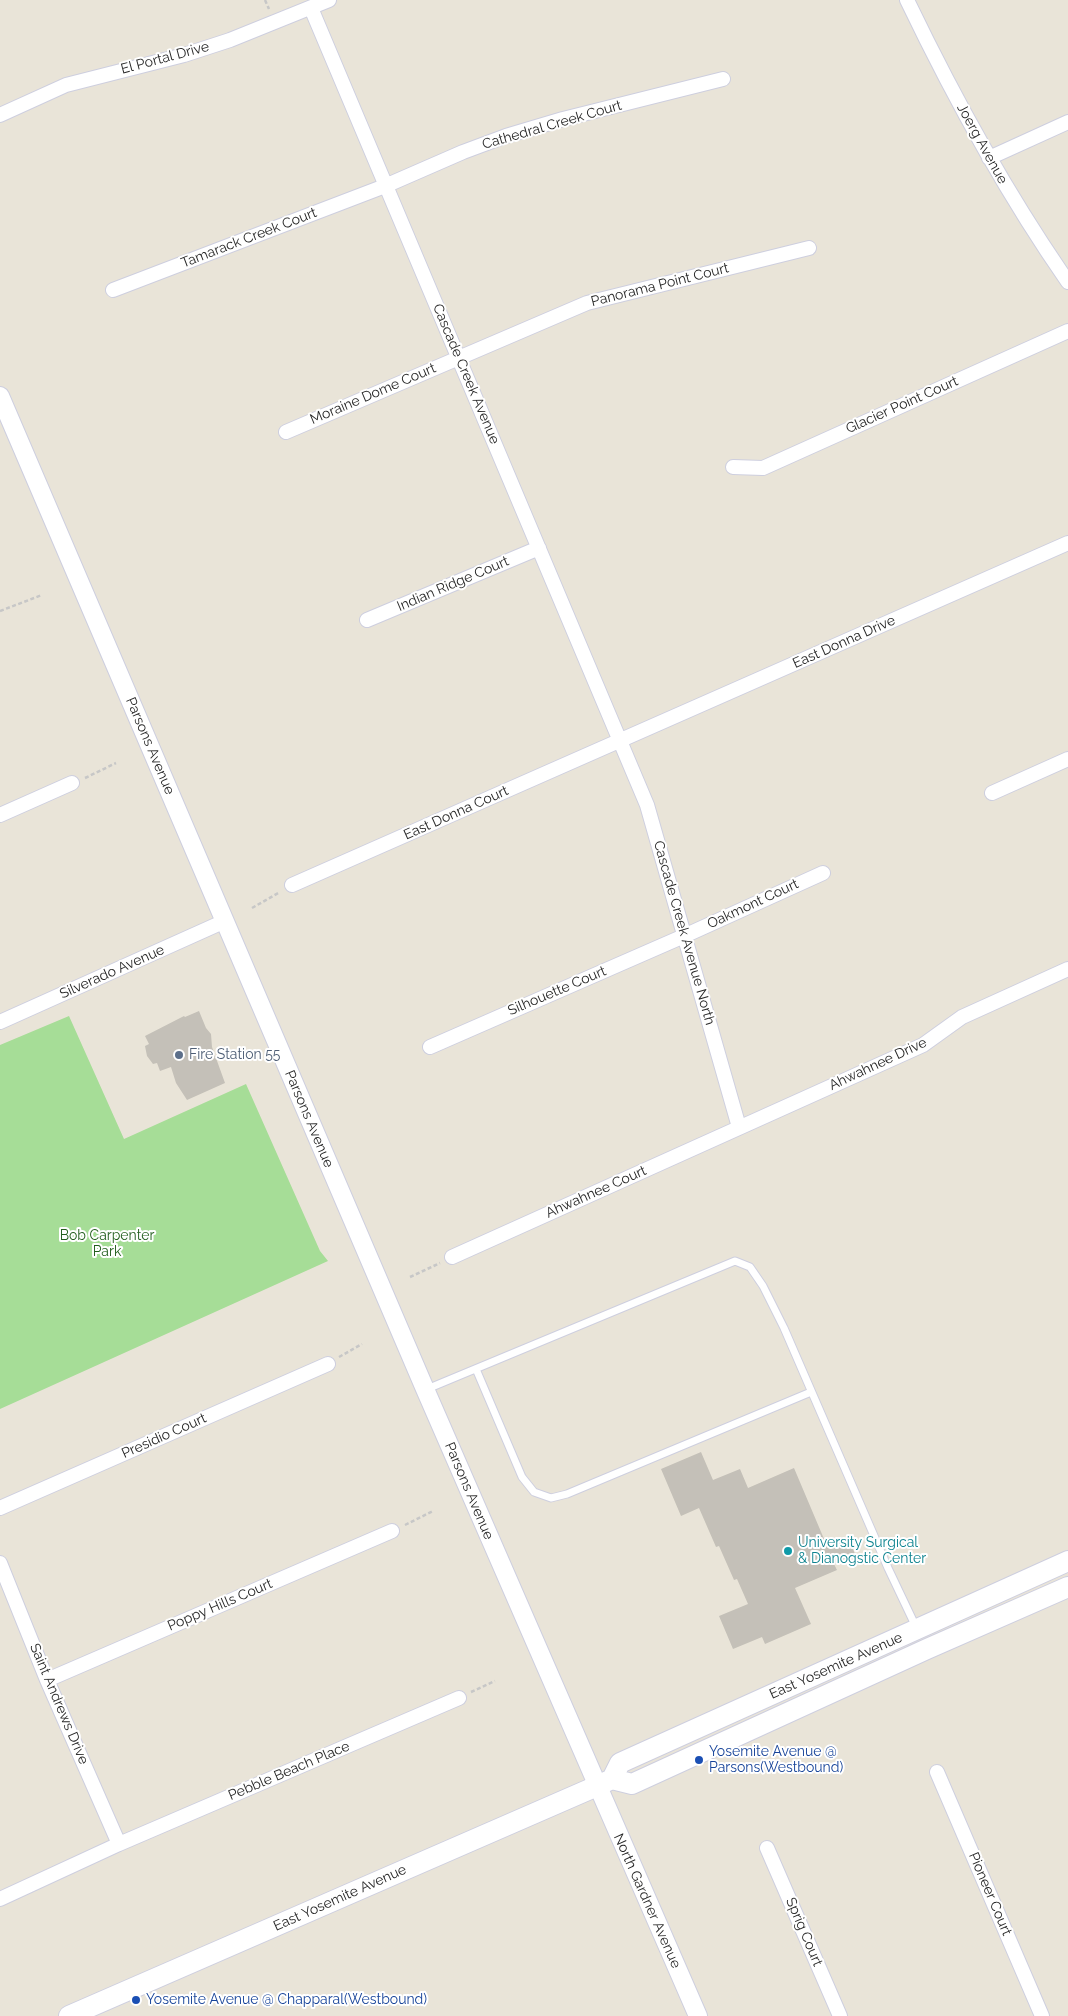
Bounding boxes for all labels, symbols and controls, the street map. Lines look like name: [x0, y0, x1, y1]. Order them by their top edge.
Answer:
street label: El Portal Drive: [119, 38, 211, 78]
street label: Cathedral Creek Court: [480, 97, 624, 153]
street label: Joerg Avenue: [953, 101, 1011, 187]
street label: Tamarack Creek Court: [179, 204, 319, 272]
street label: Panorama Point Court: [589, 260, 731, 310]
street label: Cascade Creek Avenue: [429, 301, 503, 447]
street label: Moraine Dome Court: [308, 360, 438, 428]
street label: Glacier Point Court: [843, 373, 961, 437]
street label: Indian Ridge Court: [395, 553, 511, 615]
street label: East Donna Drive: [790, 612, 898, 672]
street label: Parsons Avenue: [122, 695, 178, 797]
street label: East Donna Court: [401, 782, 511, 844]
street label: Cascade Creek Avenue North: [650, 839, 718, 1027]
street label: Oakmont Court: [705, 875, 801, 933]
street label: Silverado Avenue: [57, 941, 167, 1003]
street label: Silhouette Court: [505, 963, 609, 1019]
street label: Ahwahnee Drive: [826, 1034, 930, 1094]
place label: Fire Station 55: [189, 1047, 280, 1063]
marker: Fire Station 55: [173, 1049, 185, 1061]
street label: Parsons Avenue: [281, 1068, 337, 1170]
street label: Ahwahnee Court: [543, 1162, 649, 1222]
park label: Bob Carpenter Park: [60, 1228, 154, 1260]
street label: Presidio Court: [119, 1410, 209, 1462]
street label: Parsons Avenue: [441, 1440, 497, 1542]
place label: University Surgical & Dianogstic Center: [798, 1535, 926, 1568]
marker: University Surgical & Dianogstic Center: [782, 1545, 794, 1557]
street label: Poppy Hills Court: [165, 1575, 275, 1635]
street label: East Yosemite Avenue: [767, 1629, 905, 1703]
street label: Saint Andrews Drive: [26, 1641, 92, 1767]
street label: Pebble Beach Place: [226, 1738, 352, 1804]
place label: Yosemite Avenue @ Parsons(Westbound): [709, 1744, 843, 1776]
marker: Yosemite Avenue @ Parsons(Westbound): [693, 1754, 705, 1766]
street label: North Gardner Avenue: [610, 1831, 684, 1971]
street label: Pioneer Court: [965, 1850, 1015, 1938]
street label: East Yosemite Avenue: [271, 1861, 409, 1935]
street label: Sprig Court: [782, 1895, 826, 1969]
place label: Yosemite Avenue @ Chapparal(Westbound): [146, 1992, 427, 2008]
marker: Yosemite Avenue @ Chapparal(Westbound): [130, 1994, 142, 2006]

